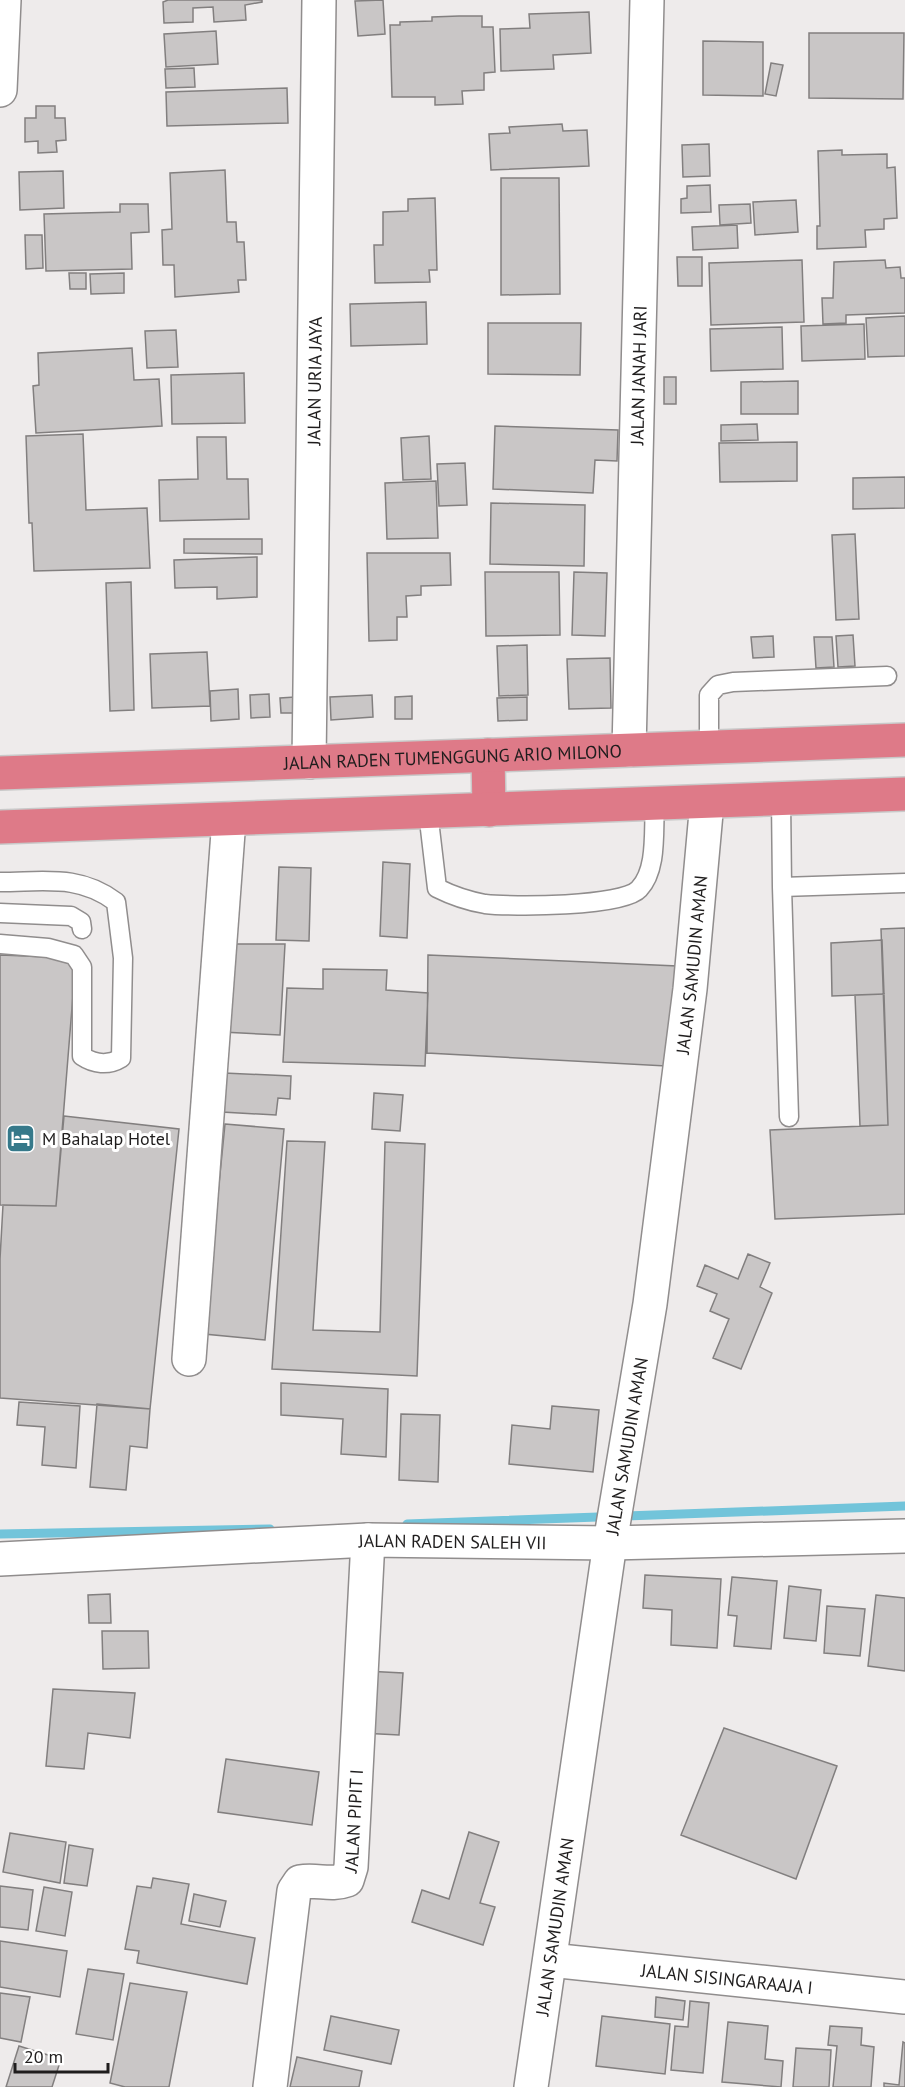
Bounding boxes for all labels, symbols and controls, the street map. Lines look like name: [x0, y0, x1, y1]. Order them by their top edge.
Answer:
street label: JALAN JANAH JARI: [625, 305, 651, 446]
street label: JALAN URIA JAYA: [302, 316, 326, 447]
street label: JALAN RADEN TUMENGGUNG ARIO MILONO: [282, 739, 622, 774]
street label: JALAN SAMUDIN AMAN: [670, 874, 712, 1056]
hotel icon: M Bahalap Hotel: [5, 1122, 37, 1154]
place label: M Bahalap Hotel: [42, 1127, 171, 1150]
street label: JALAN SAMUDIN AMAN: [600, 1356, 652, 1538]
street label: JALAN RADEN SALEH VII: [357, 1528, 547, 1554]
street label: JALAN PIPIT I: [338, 1768, 368, 1876]
street label: JALAN SAMUDIN AMAN: [530, 1836, 579, 2018]
street label: JALAN SISINGARAAJA I: [639, 1958, 814, 1999]
scale bar: [15, 2036, 108, 2074]
text: 20 m: [24, 2045, 63, 2068]

